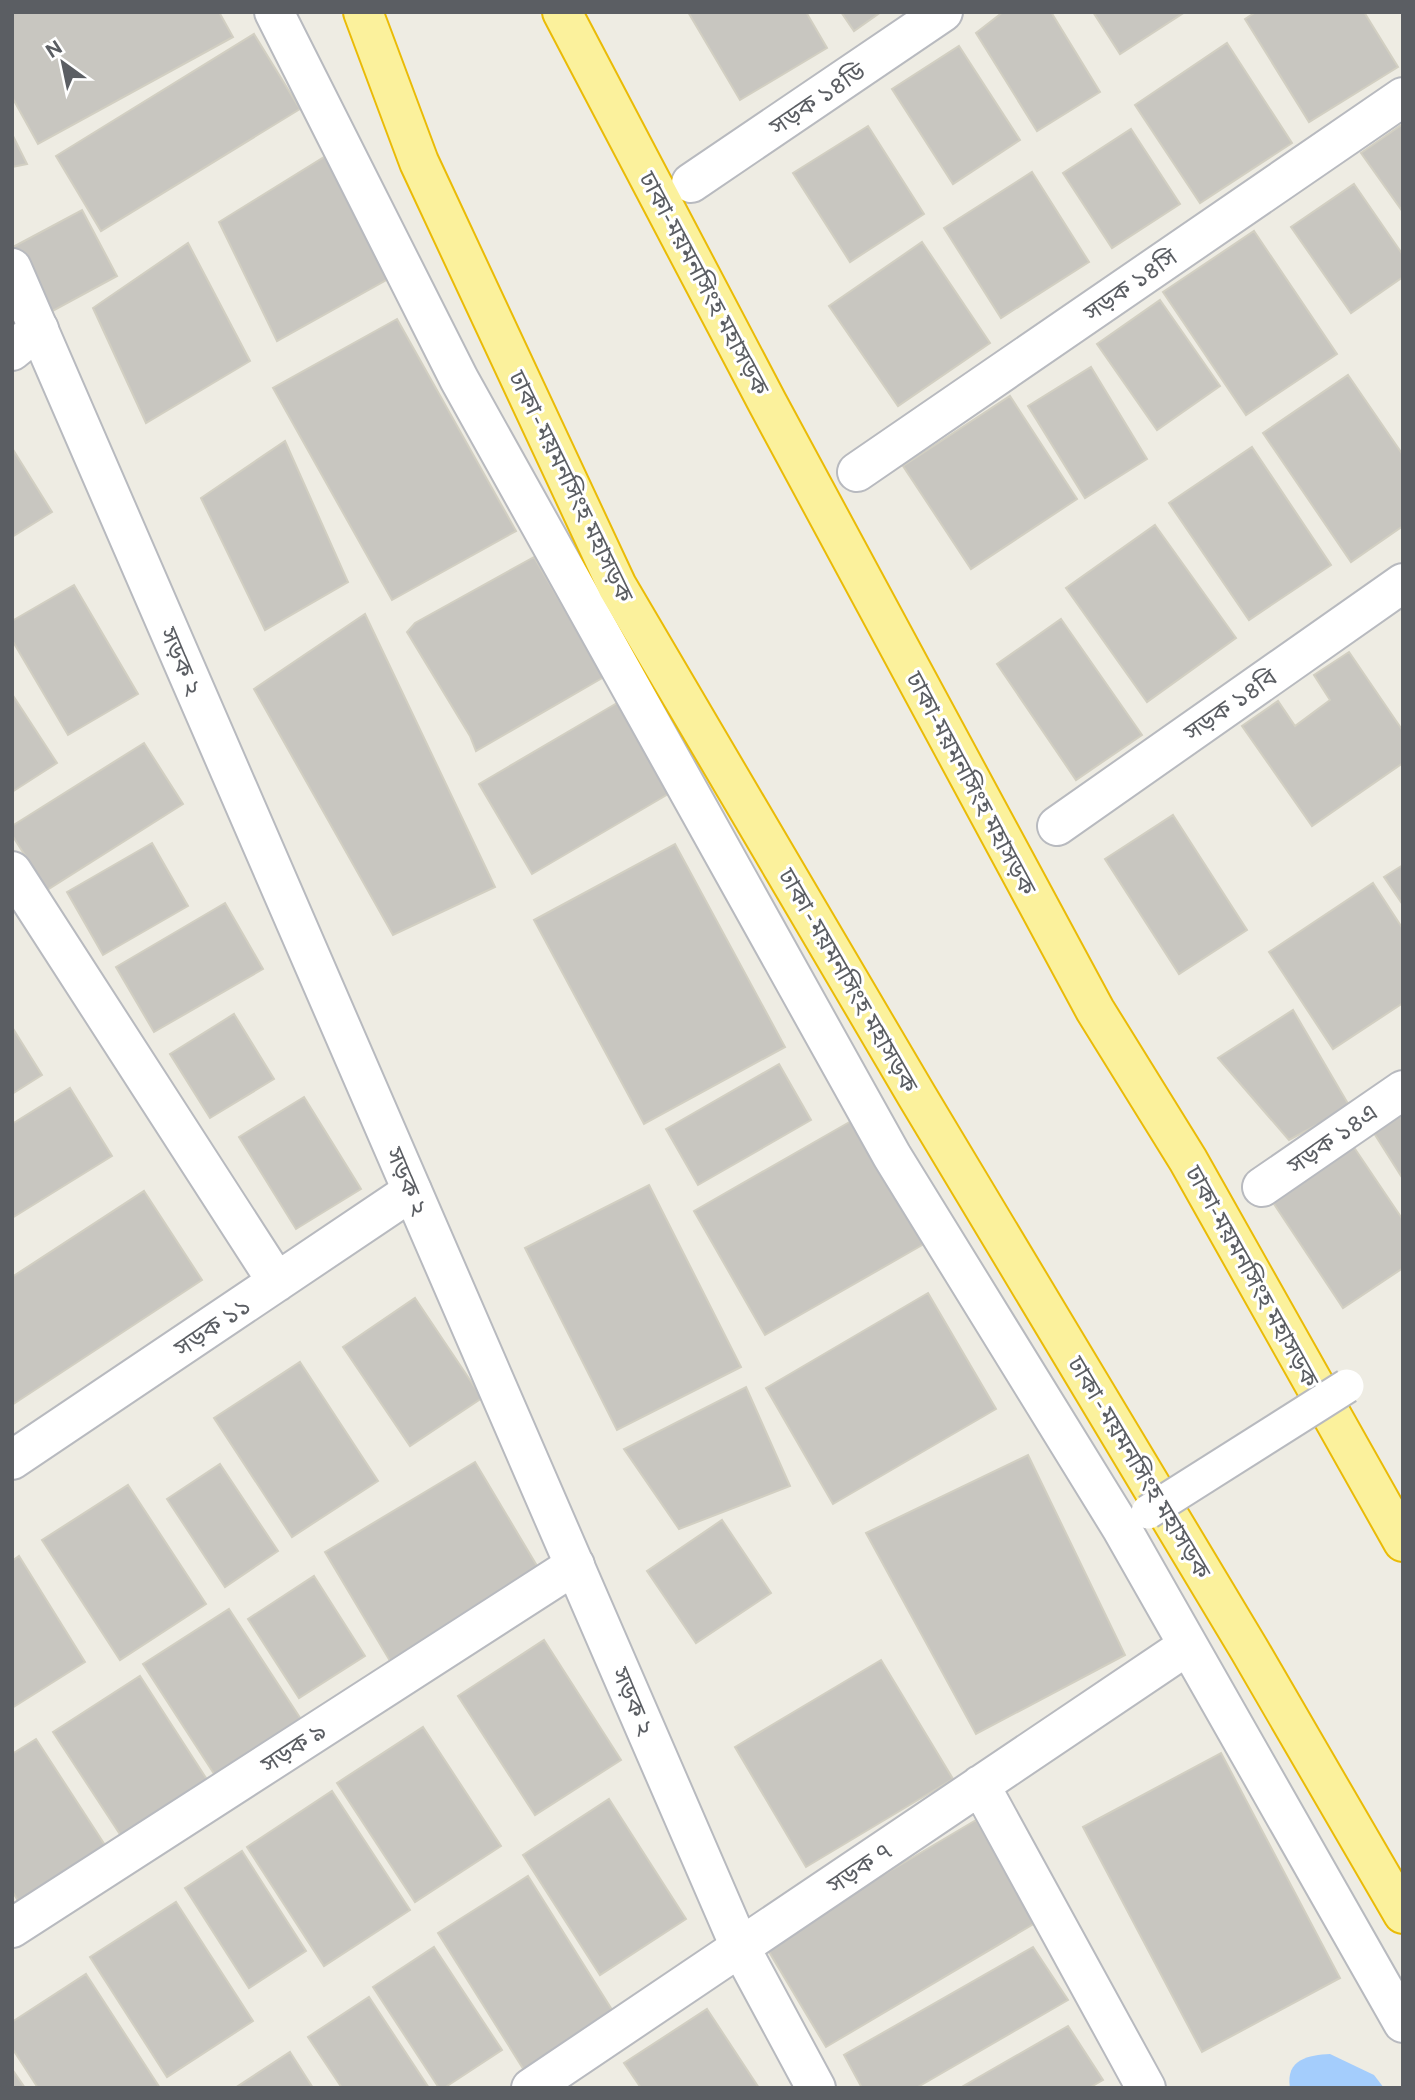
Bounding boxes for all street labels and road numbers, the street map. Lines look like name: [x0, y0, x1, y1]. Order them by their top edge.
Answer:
street label: সড়ক ১৪ডি: [763, 55, 871, 141]
street label: ঢাকা-ময়মনসিংহ মহাসড়ক: [634, 166, 776, 400]
street label: সড়ক ১৪সি: [1077, 241, 1183, 327]
street label: ঢাকা - ময়মনসিংহ মহাসড়ক: [503, 365, 641, 607]
street label: সড়ক ২: [155, 622, 209, 699]
street label: সড়ক ১৪বি: [1178, 662, 1282, 747]
street label: ঢাকা-ময়মনসিংহ মহাসড়ক: [901, 666, 1043, 900]
street label: ঢাকা - ময়মনসিংহ মহাসড়ক: [773, 862, 925, 1098]
street label: সড়ক ১৪এ: [1281, 1097, 1382, 1180]
street label: সড়ক ২: [381, 1142, 435, 1219]
street label: ঢাকা-ময়মনসিংহ মহাসড়ক: [1180, 1159, 1326, 1392]
street label: সড়ক ১১: [168, 1290, 255, 1362]
street label: ঢাকা - ময়মনসিংহ মহাসড়ক: [1062, 1350, 1218, 1584]
street label: সড়ক ২: [607, 1662, 661, 1739]
street label: সড়ক ৯: [255, 1716, 331, 1779]
street label: সড়ক ৭: [821, 1835, 896, 1899]

